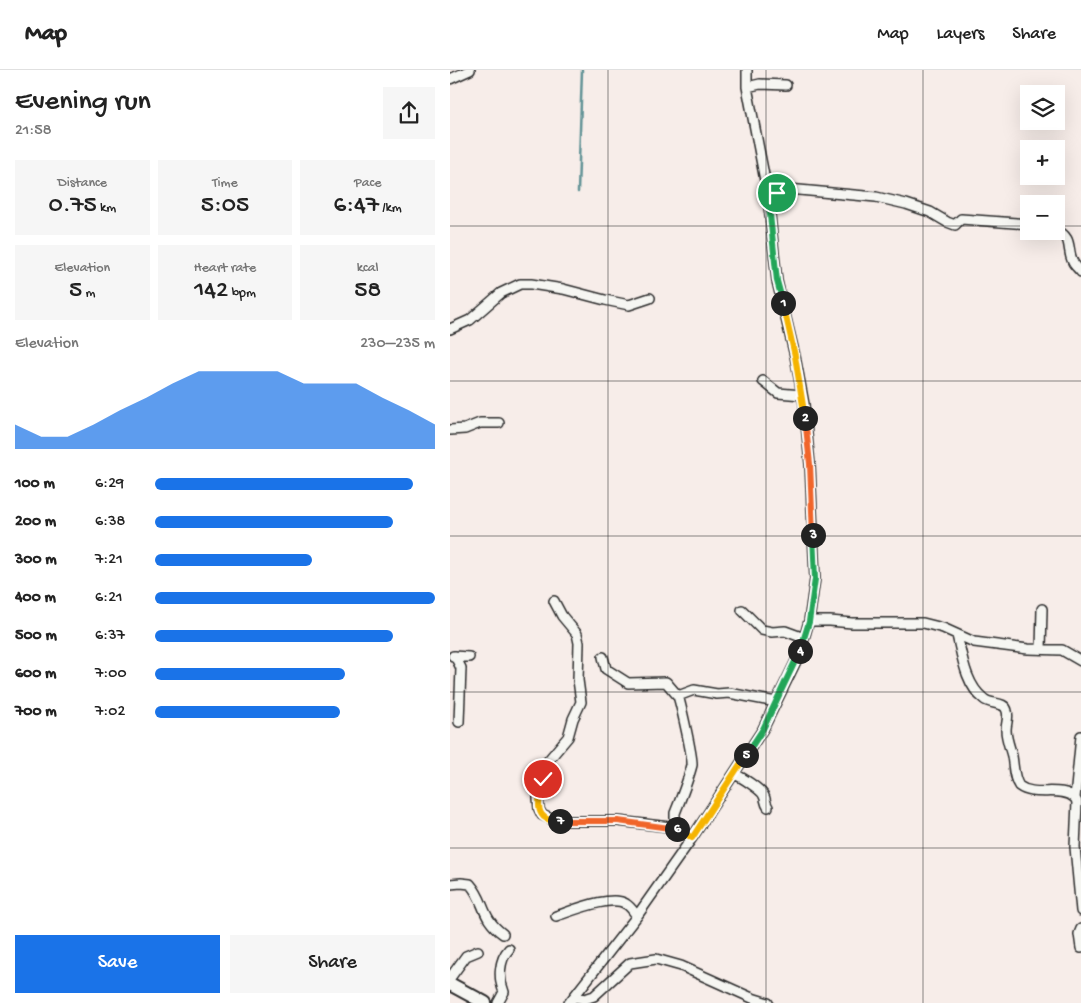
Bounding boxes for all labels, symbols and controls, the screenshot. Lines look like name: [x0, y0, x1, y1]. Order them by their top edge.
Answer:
text: Map: [25, 20, 67, 49]
text: Map: [877, 24, 909, 45]
text: Layers: [937, 24, 984, 45]
text: Share: [1012, 24, 1056, 45]
map controls: [1020, 85, 1065, 240]
button: layers: [1020, 85, 1065, 130]
text: Evening run: [15, 86, 151, 119]
button: share: [383, 87, 435, 139]
text: 21:58: [15, 122, 52, 141]
button: +: [1020, 140, 1065, 185]
pin: [756, 172, 798, 214]
text: Distance: [58, 175, 107, 192]
text: Time: [212, 175, 238, 192]
text: Pace: [354, 175, 381, 192]
icon: arrive: [763, 179, 791, 207]
text: 0.75: [48, 192, 97, 221]
text: 5:05: [201, 192, 249, 221]
text: 6:47: [334, 192, 379, 221]
button: −: [1020, 195, 1065, 240]
text: km: [97, 200, 116, 217]
text: /km: [379, 200, 402, 217]
text: Elevation: [55, 260, 110, 277]
text: Heart rate: [194, 260, 256, 277]
text: kcal: [357, 260, 379, 277]
text: 5: [69, 277, 82, 306]
text: 142: [194, 277, 228, 306]
text: 58: [354, 277, 381, 306]
text: m: [82, 285, 96, 302]
text: bpm: [228, 285, 256, 302]
pin: 1: [770, 290, 796, 316]
text: 1: [781, 295, 786, 312]
text: Elevation: [15, 335, 79, 354]
text: 230–235 m: [360, 335, 435, 354]
pin: 2: [792, 406, 818, 430]
text: 2: [802, 410, 809, 427]
text: 100 m: [15, 475, 55, 494]
text: 6:29: [95, 475, 124, 494]
text: 200 m: [15, 513, 56, 532]
text: 6:38: [95, 513, 125, 532]
pin: 3: [800, 522, 826, 548]
text: 3: [810, 527, 817, 544]
text: 300 m: [15, 551, 57, 570]
text: 7:21: [95, 551, 123, 570]
text: 400 m: [15, 589, 56, 608]
text: 6:21: [95, 589, 122, 608]
text: 500 m: [15, 627, 57, 646]
text: 6:37: [95, 627, 125, 646]
pin: 4: [788, 638, 812, 664]
text: 4: [797, 643, 804, 660]
text: 600 m: [15, 665, 56, 684]
text: 7:00: [95, 665, 127, 684]
text: 700 m: [15, 703, 57, 722]
text: 7:02: [95, 703, 125, 722]
pin: 5: [734, 742, 758, 768]
text: 5: [743, 747, 750, 764]
pin: [522, 758, 564, 800]
icon: check: [529, 765, 557, 793]
pin: 7: [548, 808, 572, 834]
text: 7: [557, 813, 564, 830]
pin: 6: [664, 816, 690, 842]
text: 6: [674, 821, 681, 838]
button: Save: [15, 935, 220, 993]
button: Share: [230, 935, 435, 993]

